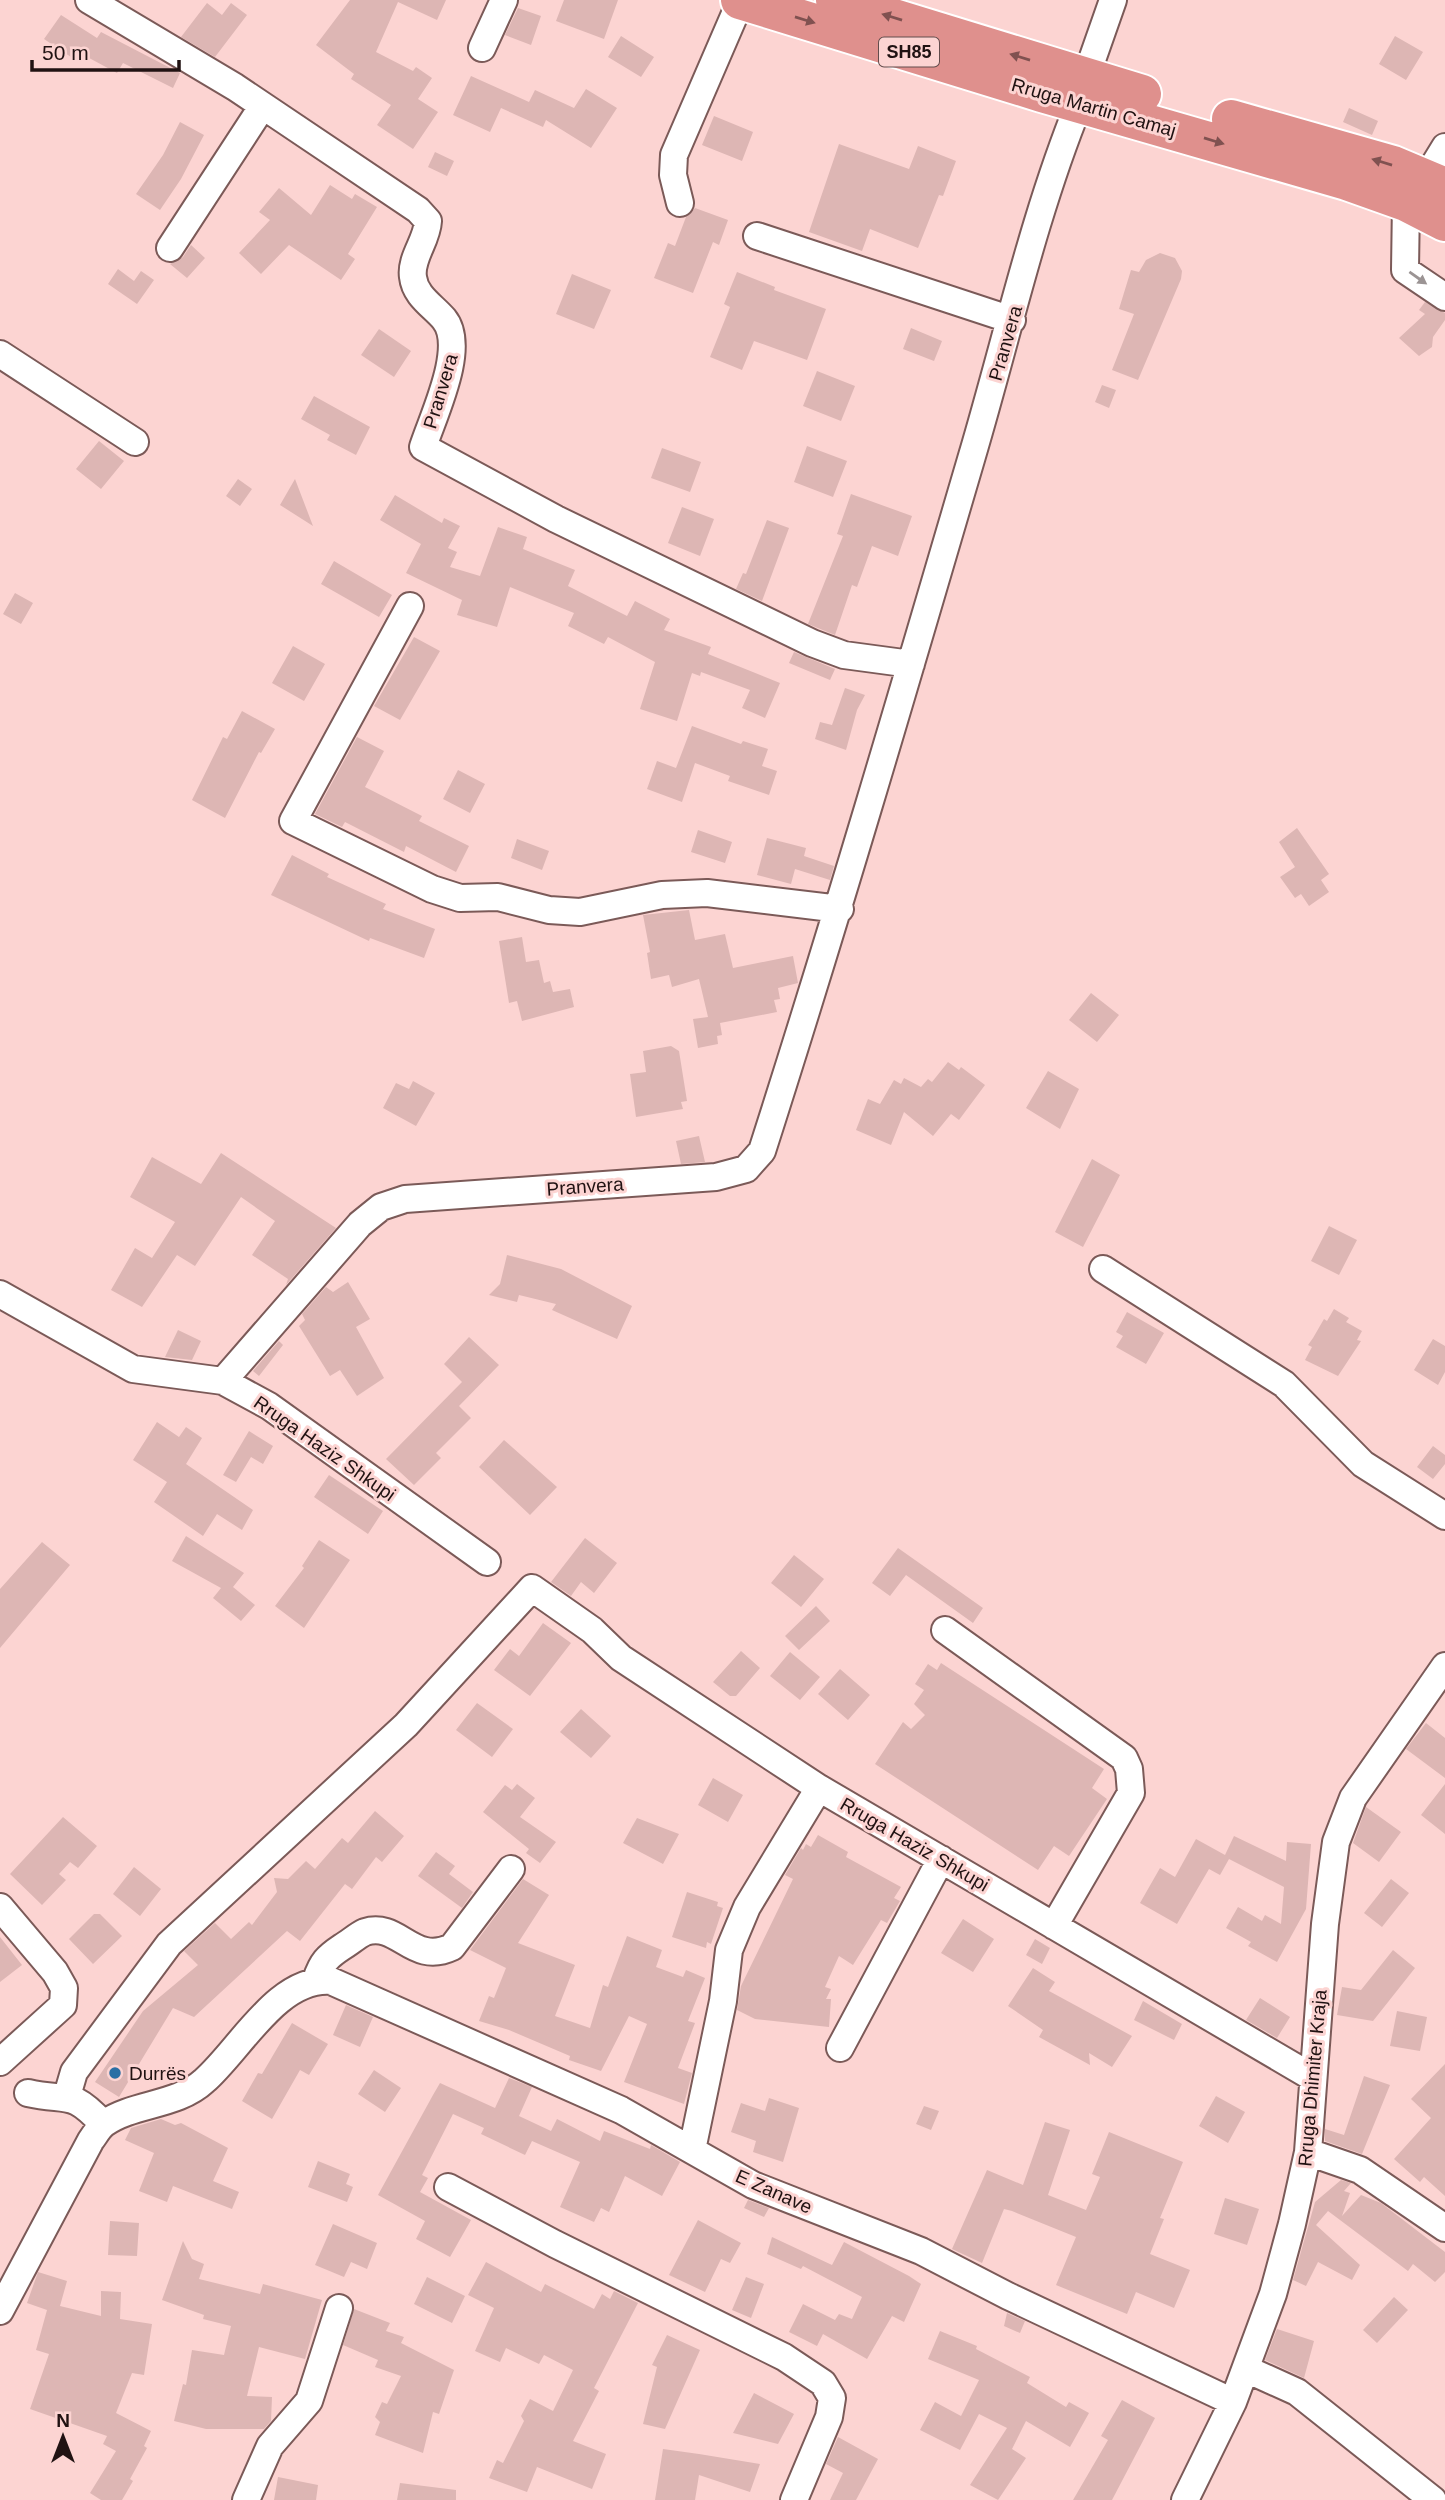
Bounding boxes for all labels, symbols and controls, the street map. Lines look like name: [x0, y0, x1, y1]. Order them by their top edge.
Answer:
one-way arrow: [881, 12, 902, 22]
one-way arrow: [795, 15, 816, 26]
scale bar: [32, 28, 178, 72]
road number: SH85: [879, 38, 939, 66]
text: 50 m: [42, 41, 89, 64]
one-way arrow: [1010, 51, 1031, 62]
street label: Rruga Martin Camaj: [1009, 74, 1178, 141]
one-way arrow: [1203, 136, 1224, 146]
one-way arrow: [1371, 156, 1392, 166]
one-way arrow: [1409, 271, 1427, 285]
street label: Pranvera: [985, 303, 1026, 383]
street label: Pranvera: [419, 351, 462, 431]
street label: Pranvera: [546, 1173, 625, 1200]
street label: Rruga Haziz Shkupi: [250, 1392, 400, 1505]
street label: Rruga Haziz Shkupi: [837, 1793, 993, 1896]
street label: Rruga Dhimiter Kraja: [1294, 1988, 1331, 2167]
place label: Durrës: [129, 2063, 186, 2084]
marker: Durrës: [107, 2065, 123, 2081]
street label: E Zanave: [732, 2165, 815, 2218]
north arrow: [28, 2402, 98, 2472]
text: N: [56, 2410, 70, 2431]

